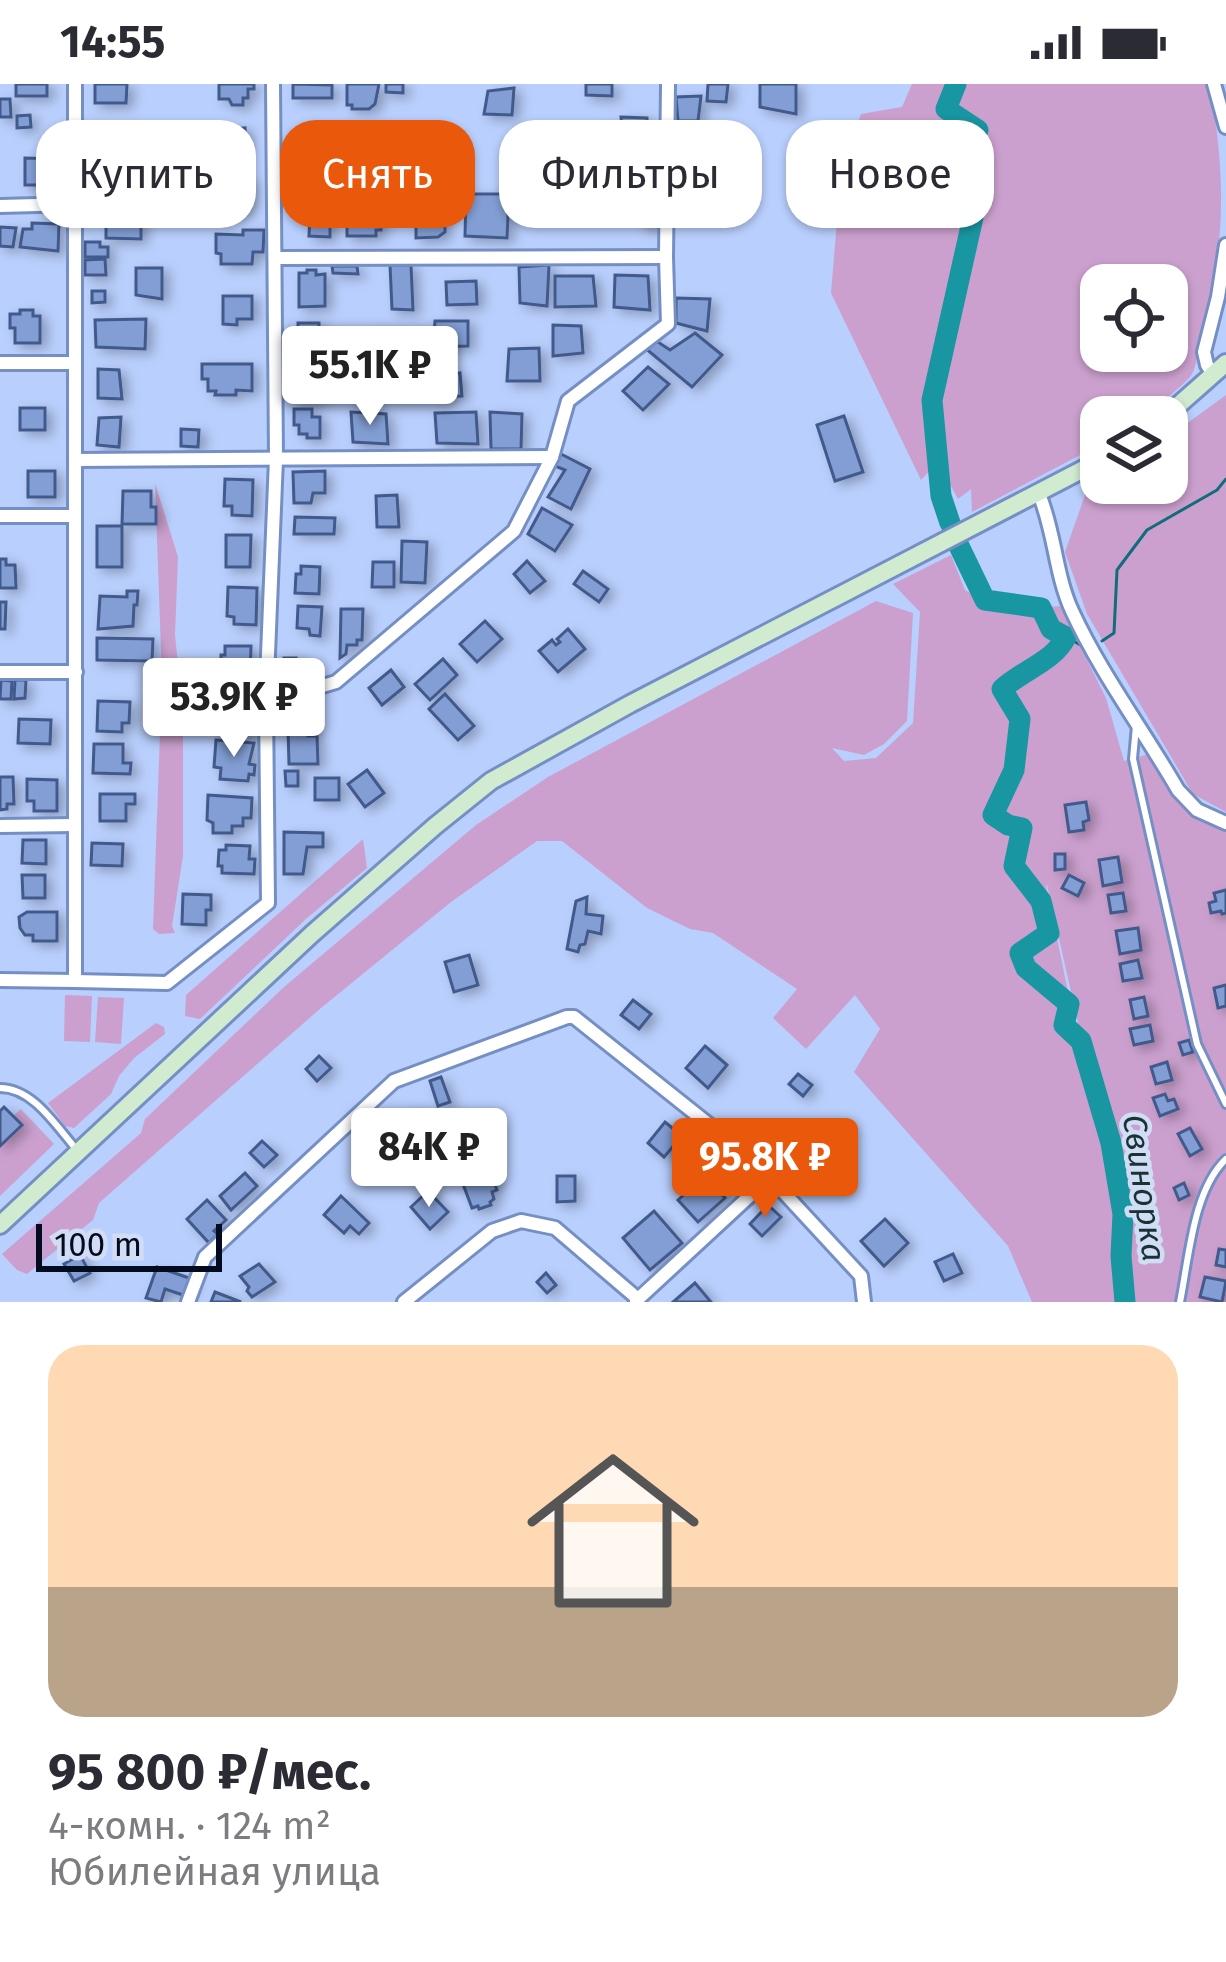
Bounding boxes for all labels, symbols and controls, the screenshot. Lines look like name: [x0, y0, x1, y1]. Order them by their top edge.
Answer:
text: 14:55: [60, 15, 165, 69]
chip: Купить: [36, 120, 256, 228]
chip: Снять: [280, 120, 475, 228]
chip: Фильтры: [499, 120, 762, 228]
chip: Новое: [786, 120, 994, 228]
map controls: [1080, 264, 1188, 504]
button: locate: [1080, 264, 1188, 372]
pin: 55.1K ₽: [259, 326, 481, 428]
text: 55.1K ₽: [309, 342, 431, 388]
button: layers: [1080, 396, 1188, 504]
pin: 53.9K ₽: [123, 658, 345, 760]
text: 53.9K ₽: [170, 674, 298, 720]
pin: 84K ₽: [345, 1108, 513, 1210]
water label: Свинорка: [1114, 1112, 1174, 1264]
pin: 95.8K ₽: [654, 1118, 876, 1220]
text: 84K ₽: [378, 1124, 480, 1170]
text: 95.8K ₽: [699, 1134, 831, 1180]
scale bar: [36, 1218, 222, 1271]
text: 100 m: [54, 1225, 142, 1265]
icon: home: [505, 1423, 721, 1639]
text: 95 800 ₽/мес.: [48, 1741, 371, 1803]
text: 4-комн. · 124 m²: [48, 1803, 331, 1849]
text: Юбилейная улица: [48, 1849, 381, 1895]

